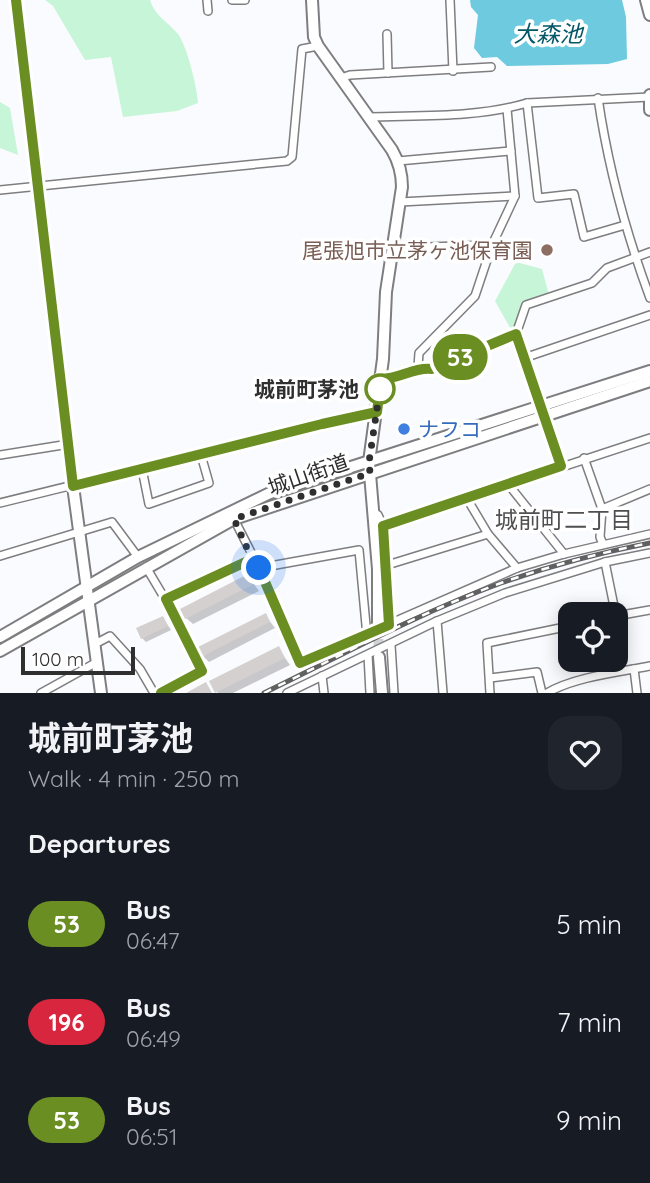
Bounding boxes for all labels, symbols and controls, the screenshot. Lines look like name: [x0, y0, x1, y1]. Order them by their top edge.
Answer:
water label: 大森池: [514, 19, 585, 48]
place label: 尾張旭市立茅ヶ池保育園: [302, 237, 533, 263]
marker: 尾張旭市立茅ヶ池保育園: [539, 242, 555, 258]
line badge: 53: [428, 334, 491, 380]
text: 53: [447, 342, 473, 372]
marker: 城前町茅池: [365, 374, 395, 404]
place label: 城前町茅池: [254, 376, 359, 402]
place label: ナフコ: [418, 416, 481, 442]
marker: ナフコ: [396, 421, 412, 437]
street label: 城山街道: [264, 448, 352, 500]
district label: 城前町二丁目: [495, 505, 633, 534]
your location: [241, 550, 276, 585]
map controls: [558, 602, 628, 672]
button: locate: [558, 602, 628, 672]
scale bar: [21, 644, 135, 676]
text: 100 m: [32, 647, 84, 671]
button: heart: [548, 716, 622, 790]
text: 城前町茅池: [28, 717, 193, 758]
text: Walk · 4 min · 250 m: [28, 764, 239, 793]
text: Departures: [28, 827, 171, 860]
text: Bus: [126, 893, 171, 926]
text: 5 min: [556, 908, 622, 941]
text: 53: [53, 909, 80, 939]
text: 06:47: [126, 926, 180, 955]
text: Bus: [126, 991, 171, 1024]
text: 7 min: [557, 1006, 622, 1039]
text: 196: [48, 1007, 85, 1037]
text: 06:49: [126, 1024, 181, 1053]
text: Bus: [126, 1089, 171, 1122]
text: 9 min: [556, 1104, 622, 1137]
text: 53: [53, 1105, 80, 1135]
text: 06:51: [126, 1122, 177, 1151]

